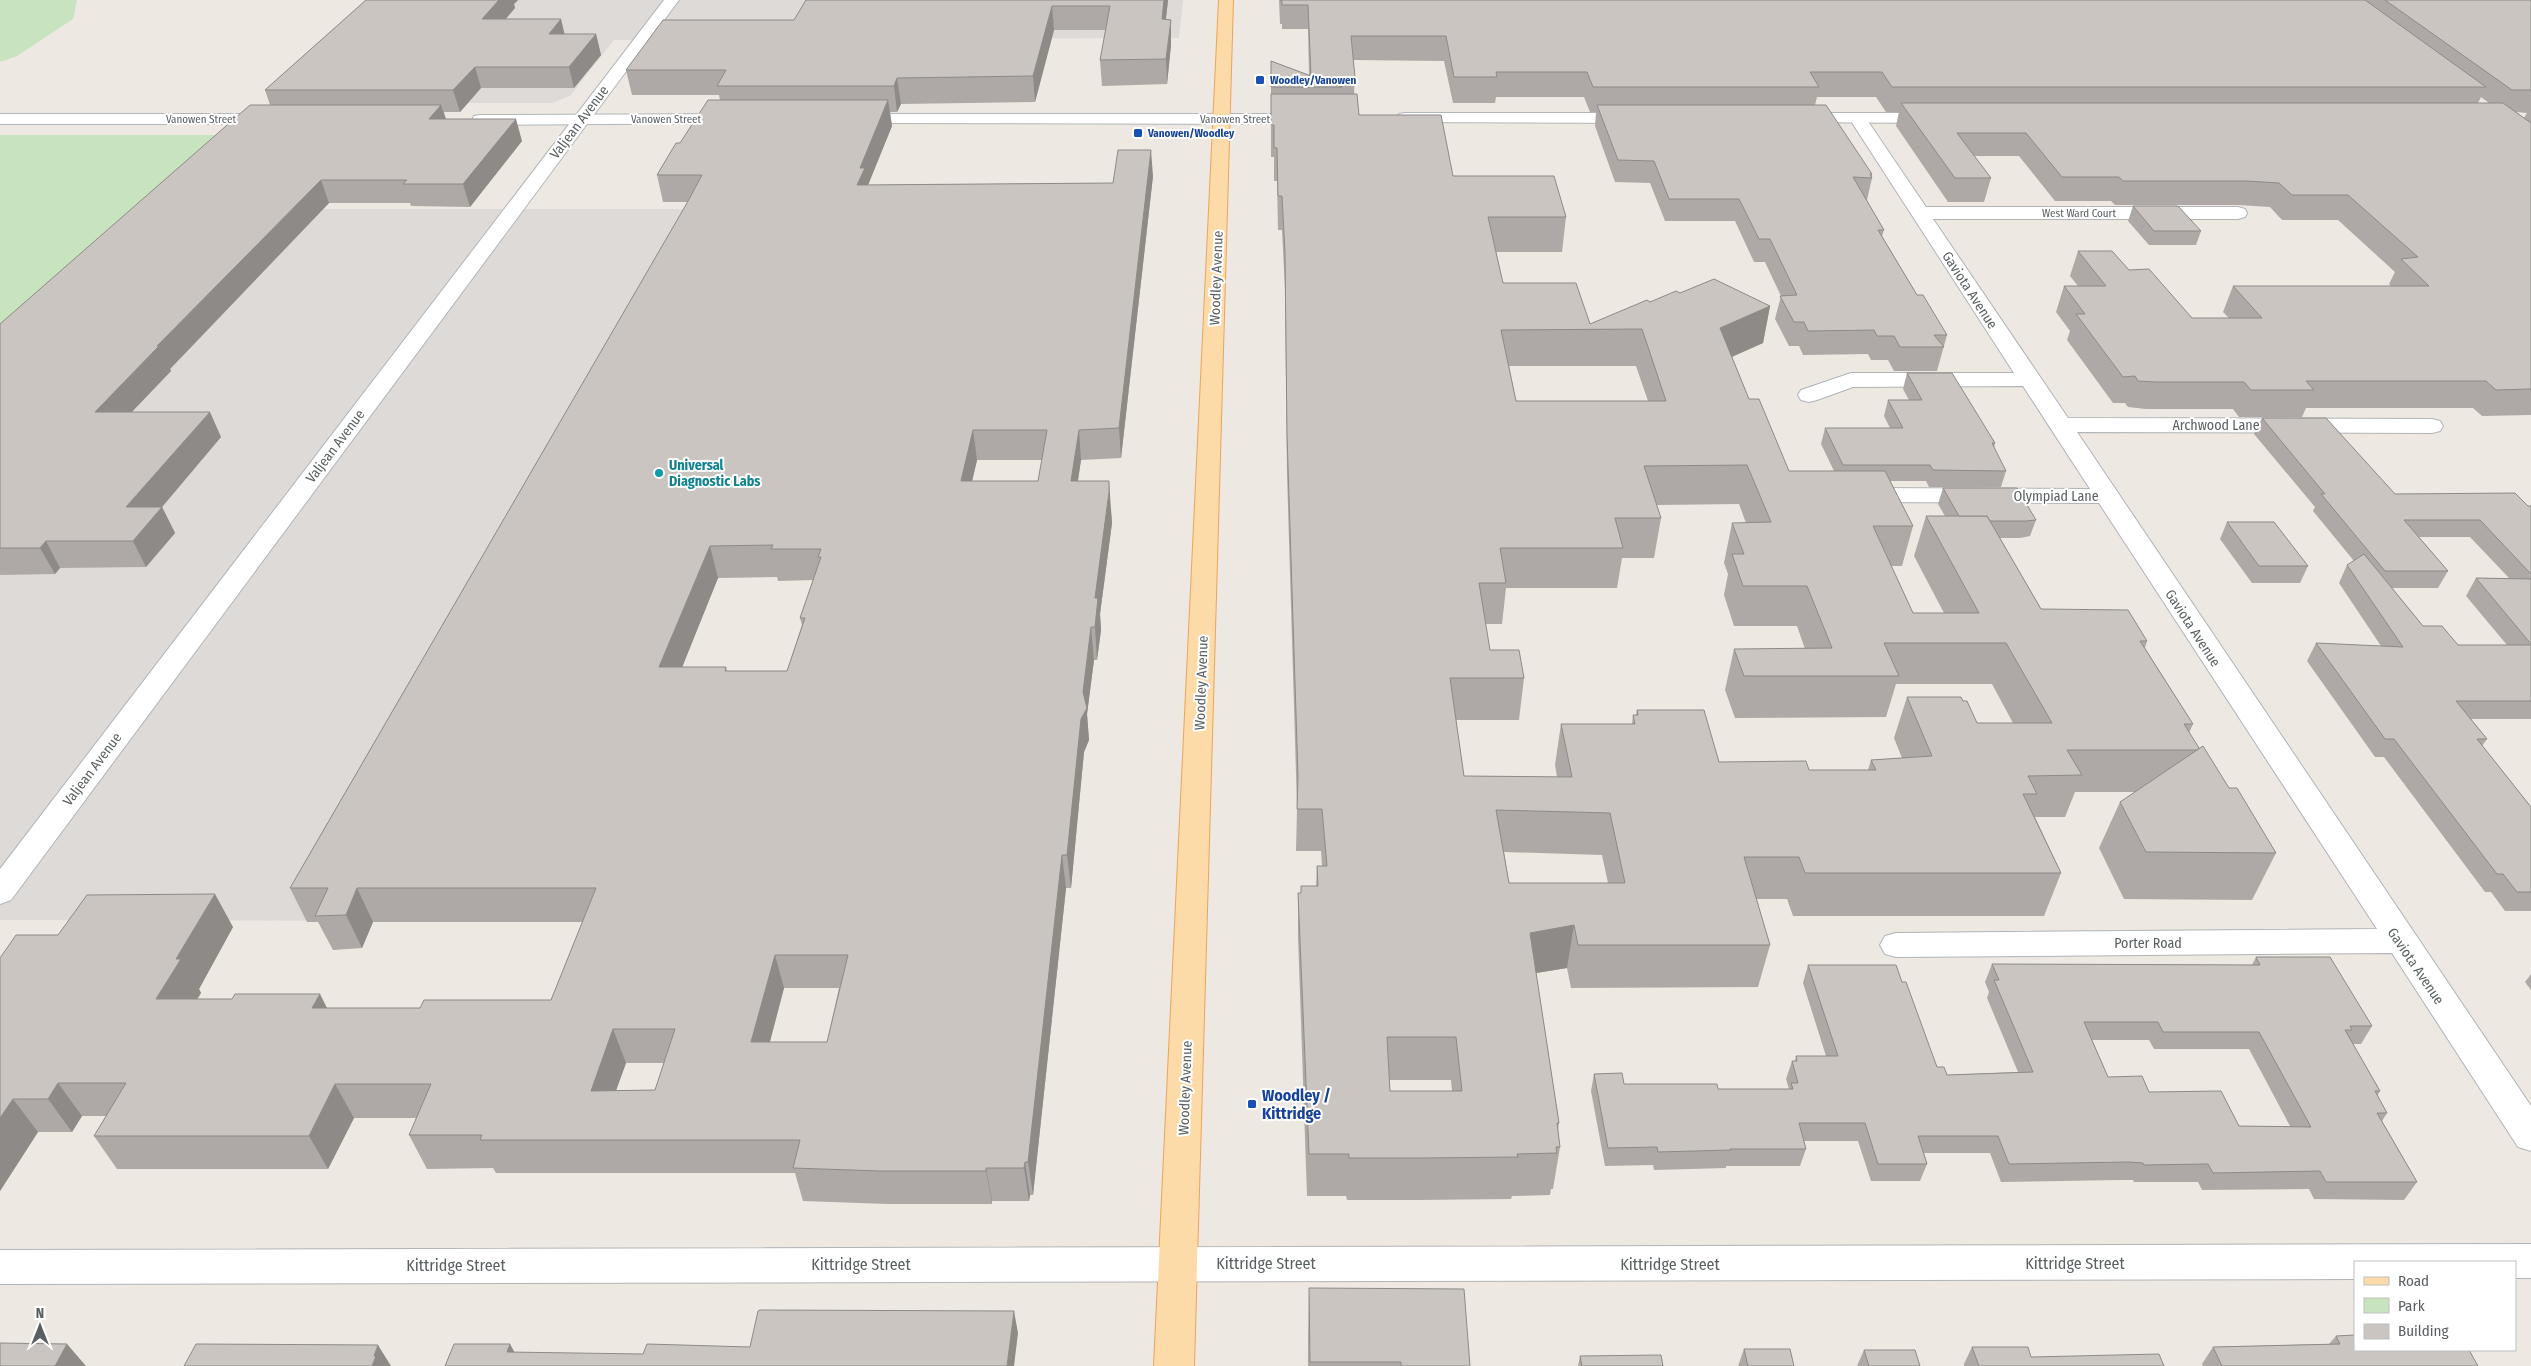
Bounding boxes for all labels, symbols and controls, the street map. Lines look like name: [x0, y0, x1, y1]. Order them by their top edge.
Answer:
marker: Woodley/Vanowen: [1254, 74, 1266, 86]
place label: Woodley/Vanowen: [1270, 74, 1357, 87]
street label: Valjean Avenue: [546, 82, 612, 162]
street label: Vanowen Street: [166, 113, 237, 126]
street label: Vanowen Street: [631, 113, 702, 126]
street label: Vanowen Street: [1200, 113, 1271, 126]
marker: Vanowen/Woodley: [1132, 127, 1144, 139]
place label: Vanowen/Woodley: [1147, 127, 1235, 140]
street label: West Ward Court: [2042, 207, 2116, 220]
street label: Woodley Avenue: [1206, 230, 1227, 326]
street label: Gaviota Avenue: [1938, 249, 2001, 332]
street label: Valjean Avenue: [302, 406, 368, 486]
street label: Archwood Lane: [2172, 417, 2260, 434]
place label: Universal Diagnostic Labs: [669, 457, 760, 490]
marker: Universal Diagnostic Labs: [653, 467, 665, 479]
street label: Olympiad Lane: [2013, 488, 2099, 505]
street label: Gaviota Avenue: [2161, 587, 2224, 670]
street label: Woodley Avenue: [1191, 635, 1212, 731]
street label: Valjean Avenue: [59, 729, 125, 809]
street label: Gaviota Avenue: [2384, 925, 2447, 1008]
street label: Porter Road: [2114, 935, 2182, 952]
street label: Woodley Avenue: [1175, 1040, 1196, 1136]
place label: Woodley / Kittridge: [1262, 1086, 1331, 1123]
marker: Woodley / Kittridge: [1246, 1098, 1258, 1110]
street label: Kittridge Street: [1216, 1254, 1316, 1273]
street label: Kittridge Street: [2025, 1254, 2125, 1273]
street label: Kittridge Street: [811, 1255, 911, 1274]
street label: Kittridge Street: [1620, 1255, 1720, 1274]
street label: Kittridge Street: [406, 1256, 506, 1275]
legend: [2354, 1261, 2516, 1351]
text: Road: [2398, 1272, 2429, 1290]
text: Park: [2398, 1297, 2425, 1315]
north arrow: [15, 1301, 65, 1351]
text: N: [36, 1305, 44, 1322]
text: Building: [2398, 1322, 2449, 1340]

